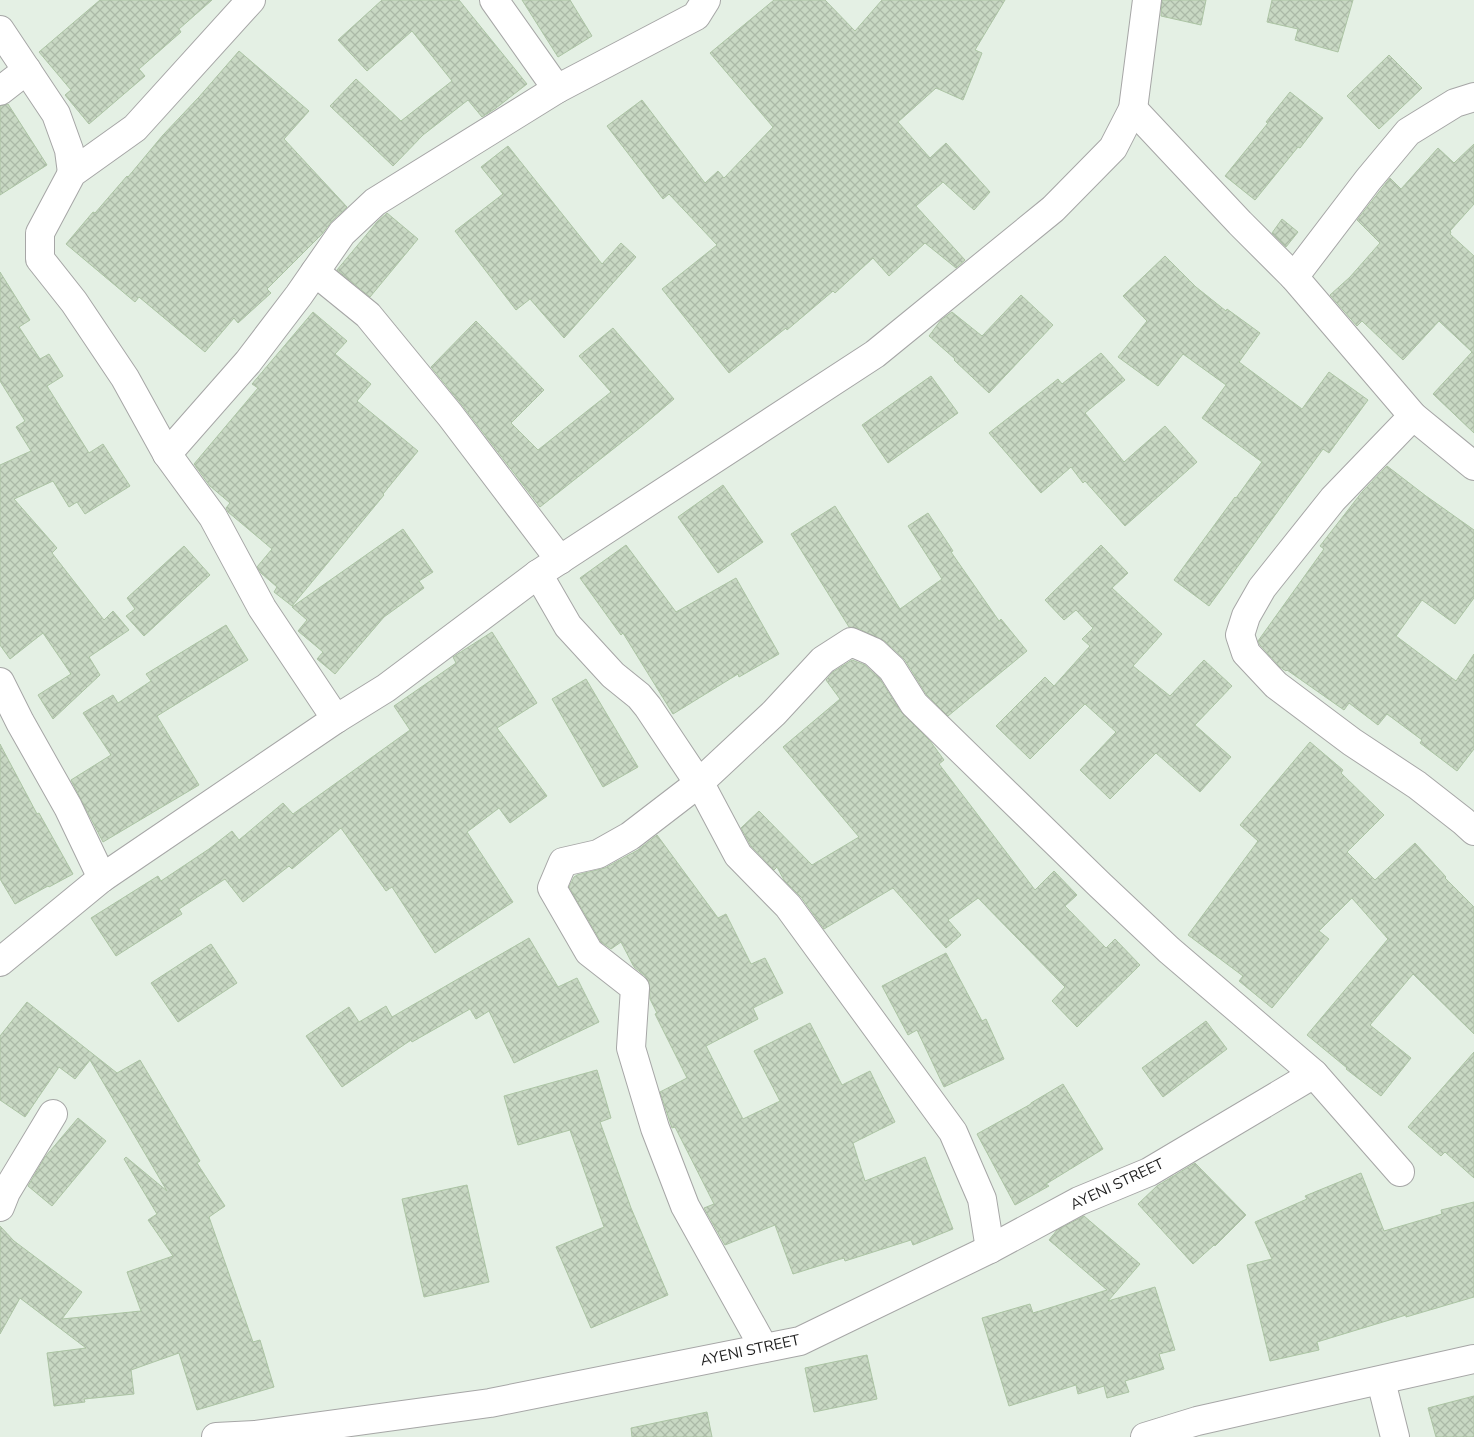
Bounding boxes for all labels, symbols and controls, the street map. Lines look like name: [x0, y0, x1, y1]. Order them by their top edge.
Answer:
street label: AYENI STREET: [1067, 1154, 1167, 1214]
street label: AYENI STREET: [698, 1330, 802, 1370]

